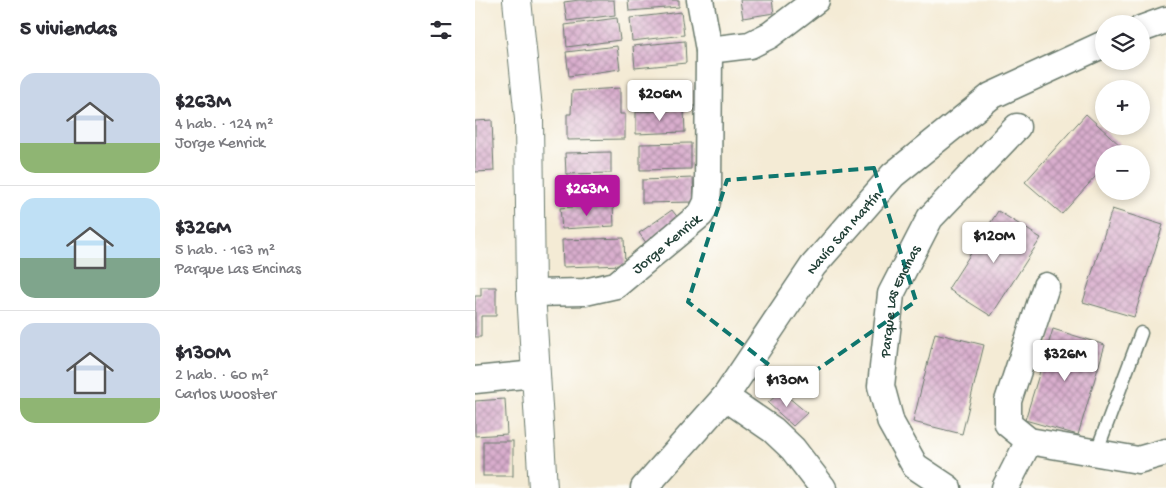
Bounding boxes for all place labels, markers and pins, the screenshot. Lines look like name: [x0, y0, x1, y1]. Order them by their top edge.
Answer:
pin: $206M: [625, 80, 695, 122]
pin: $263M: [552, 174, 622, 217]
pin: $120M: [959, 222, 1029, 264]
pin: $326M: [1030, 340, 1100, 382]
pin: $130M: [752, 366, 822, 408]

